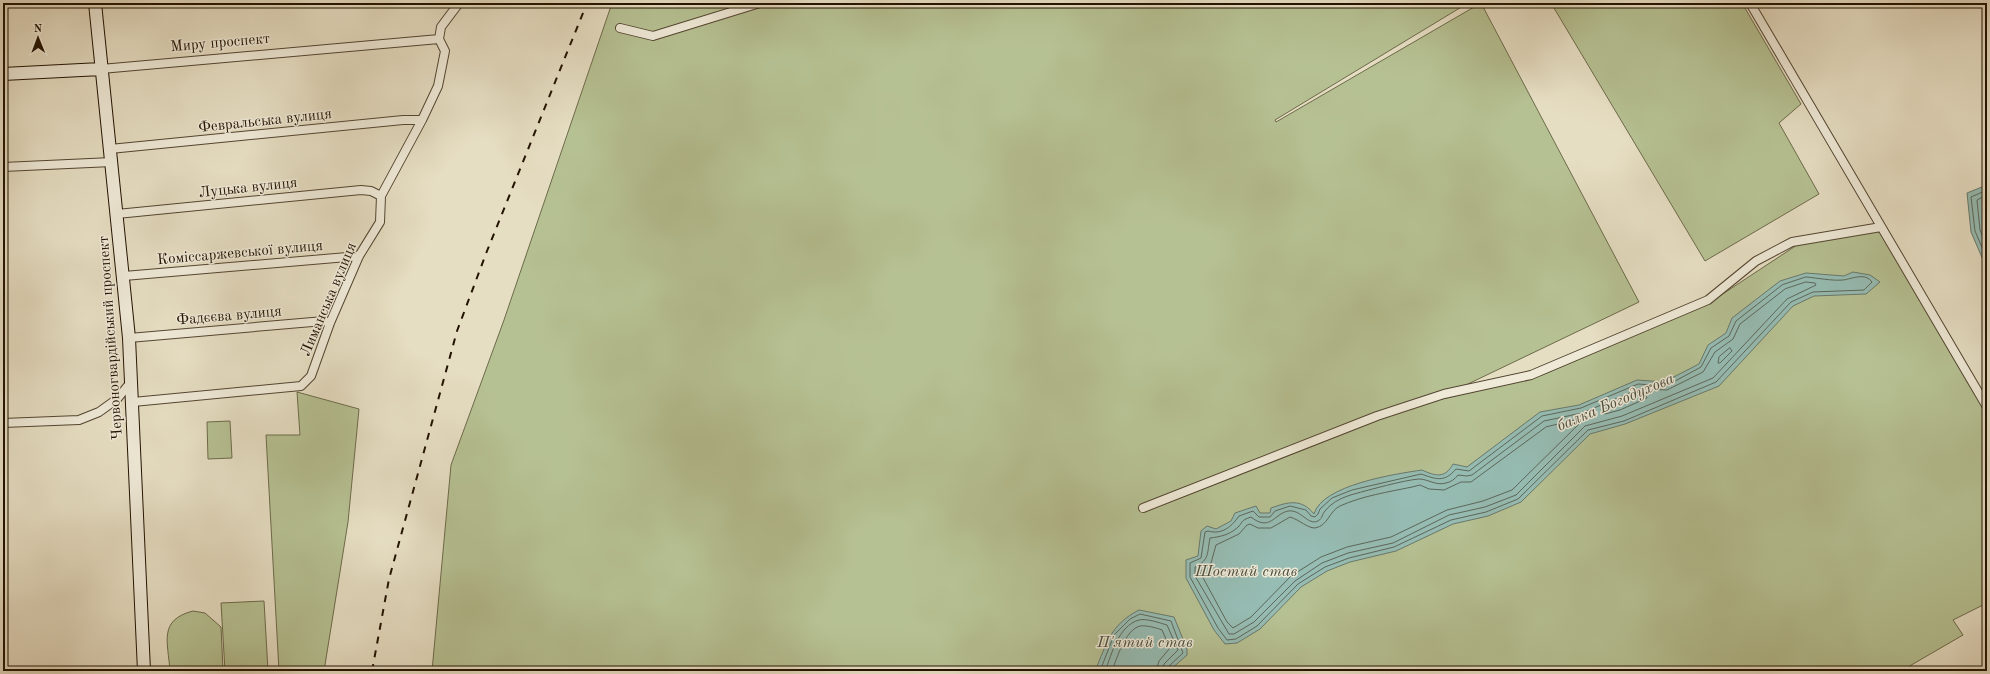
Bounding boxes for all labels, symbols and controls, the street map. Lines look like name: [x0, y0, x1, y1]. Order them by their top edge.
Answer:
north arrow: [18, 18, 58, 58]
text: N: [34, 24, 43, 35]
street label: Миру проспект: [170, 32, 271, 55]
street label: Февральська вулиця: [198, 107, 333, 136]
street label: Луцька вулиця: [198, 176, 298, 201]
street label: Червоногвардійський проспект: [97, 235, 126, 440]
street label: Коміссаржевської вулиця: [157, 239, 324, 268]
street label: Лиманська вулиця: [299, 240, 360, 359]
street label: Фадєєва вулиця: [176, 304, 283, 329]
water label: балка Богодухова: [1555, 371, 1677, 435]
water label: Шостий став: [1194, 564, 1298, 580]
water label: П'ятий став: [1096, 635, 1193, 651]

